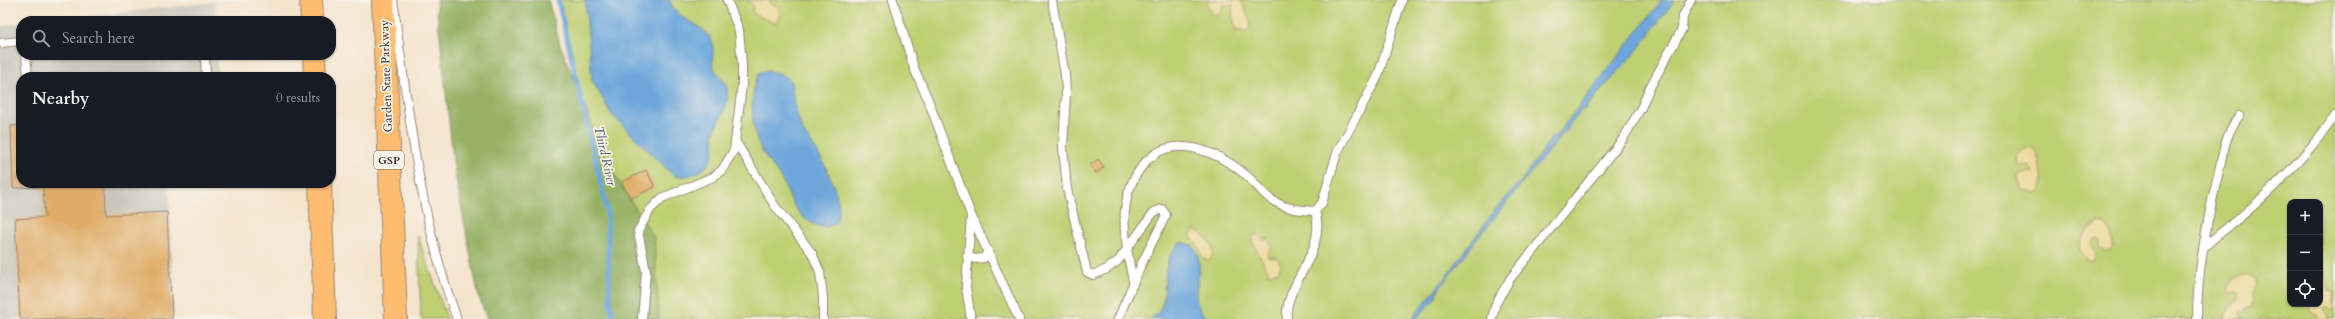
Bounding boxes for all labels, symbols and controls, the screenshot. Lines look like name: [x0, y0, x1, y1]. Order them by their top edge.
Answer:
search box: [16, 16, 336, 60]
street label: Garden State Parkway: [376, 19, 396, 133]
icon: search: [30, 27, 52, 49]
text: Search here: [62, 28, 135, 48]
text: Nearby: [32, 87, 89, 110]
text: 0 results: [276, 89, 320, 107]
water label: Third River: [589, 124, 621, 188]
road number: GSP: [374, 151, 404, 169]
map controls: [2287, 199, 2323, 307]
button: +: [2287, 199, 2323, 235]
button: −: [2287, 235, 2323, 271]
button: locate: [2287, 271, 2323, 307]

